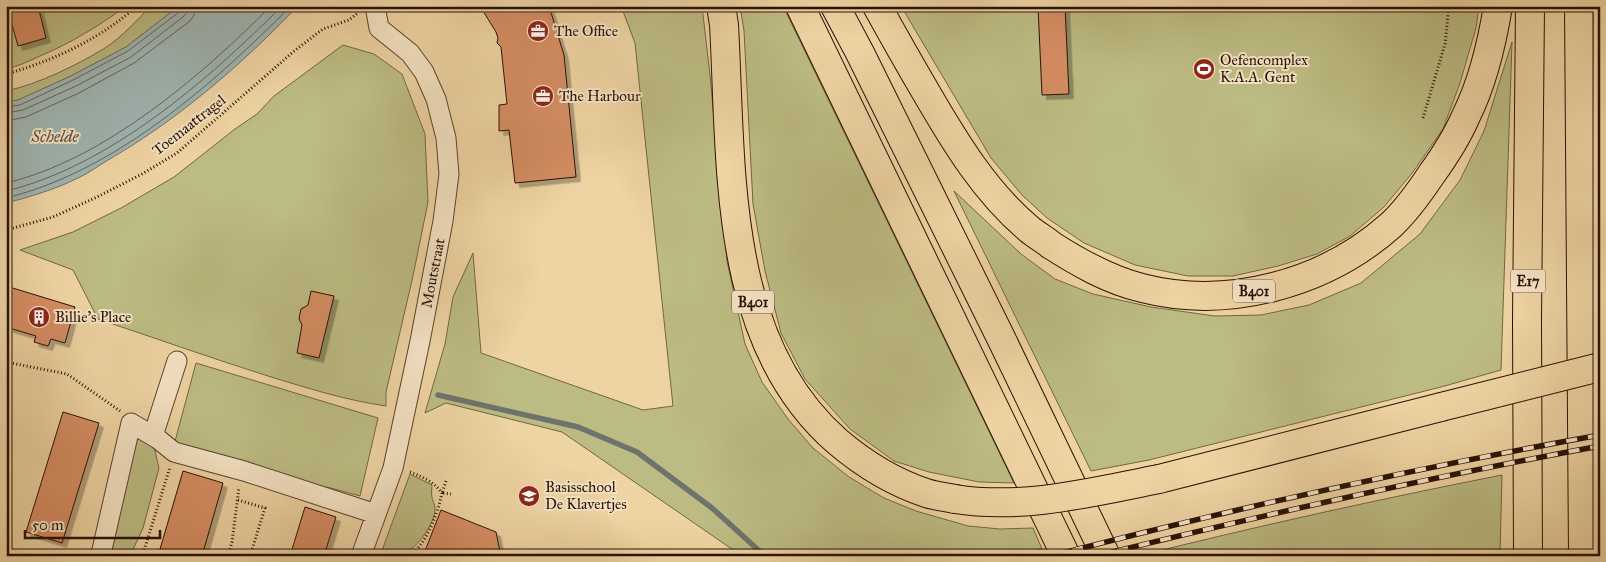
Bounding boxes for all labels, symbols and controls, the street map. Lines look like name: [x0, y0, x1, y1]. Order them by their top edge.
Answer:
office icon: The Office: [526, 19, 550, 43]
place label: The Office: [554, 22, 618, 40]
place label: Oefencomplex K.A.A. Gent: [1220, 51, 1308, 86]
sports icon: Oefencomplex K.A.A. Gent: [1192, 57, 1216, 81]
office icon: The Harbour: [531, 84, 555, 108]
place label: The Harbour: [559, 87, 641, 105]
street label: Toemaattragel: [149, 90, 230, 159]
water label: Schelde: [31, 127, 80, 146]
street label: Moutstraat: [417, 236, 449, 309]
road number: E17: [1510, 270, 1546, 292]
road number: B401: [1233, 280, 1275, 302]
road number: B401: [732, 290, 774, 314]
building icon: Billie's Place: [27, 305, 51, 329]
place label: Billie's Place: [55, 308, 131, 326]
place label: Basisschool De Klavertjes: [545, 478, 627, 513]
school or university icon: Basisschool De Klavertjes: [517, 484, 541, 508]
scale bar: [25, 507, 160, 539]
text: 50 m: [32, 516, 64, 534]

